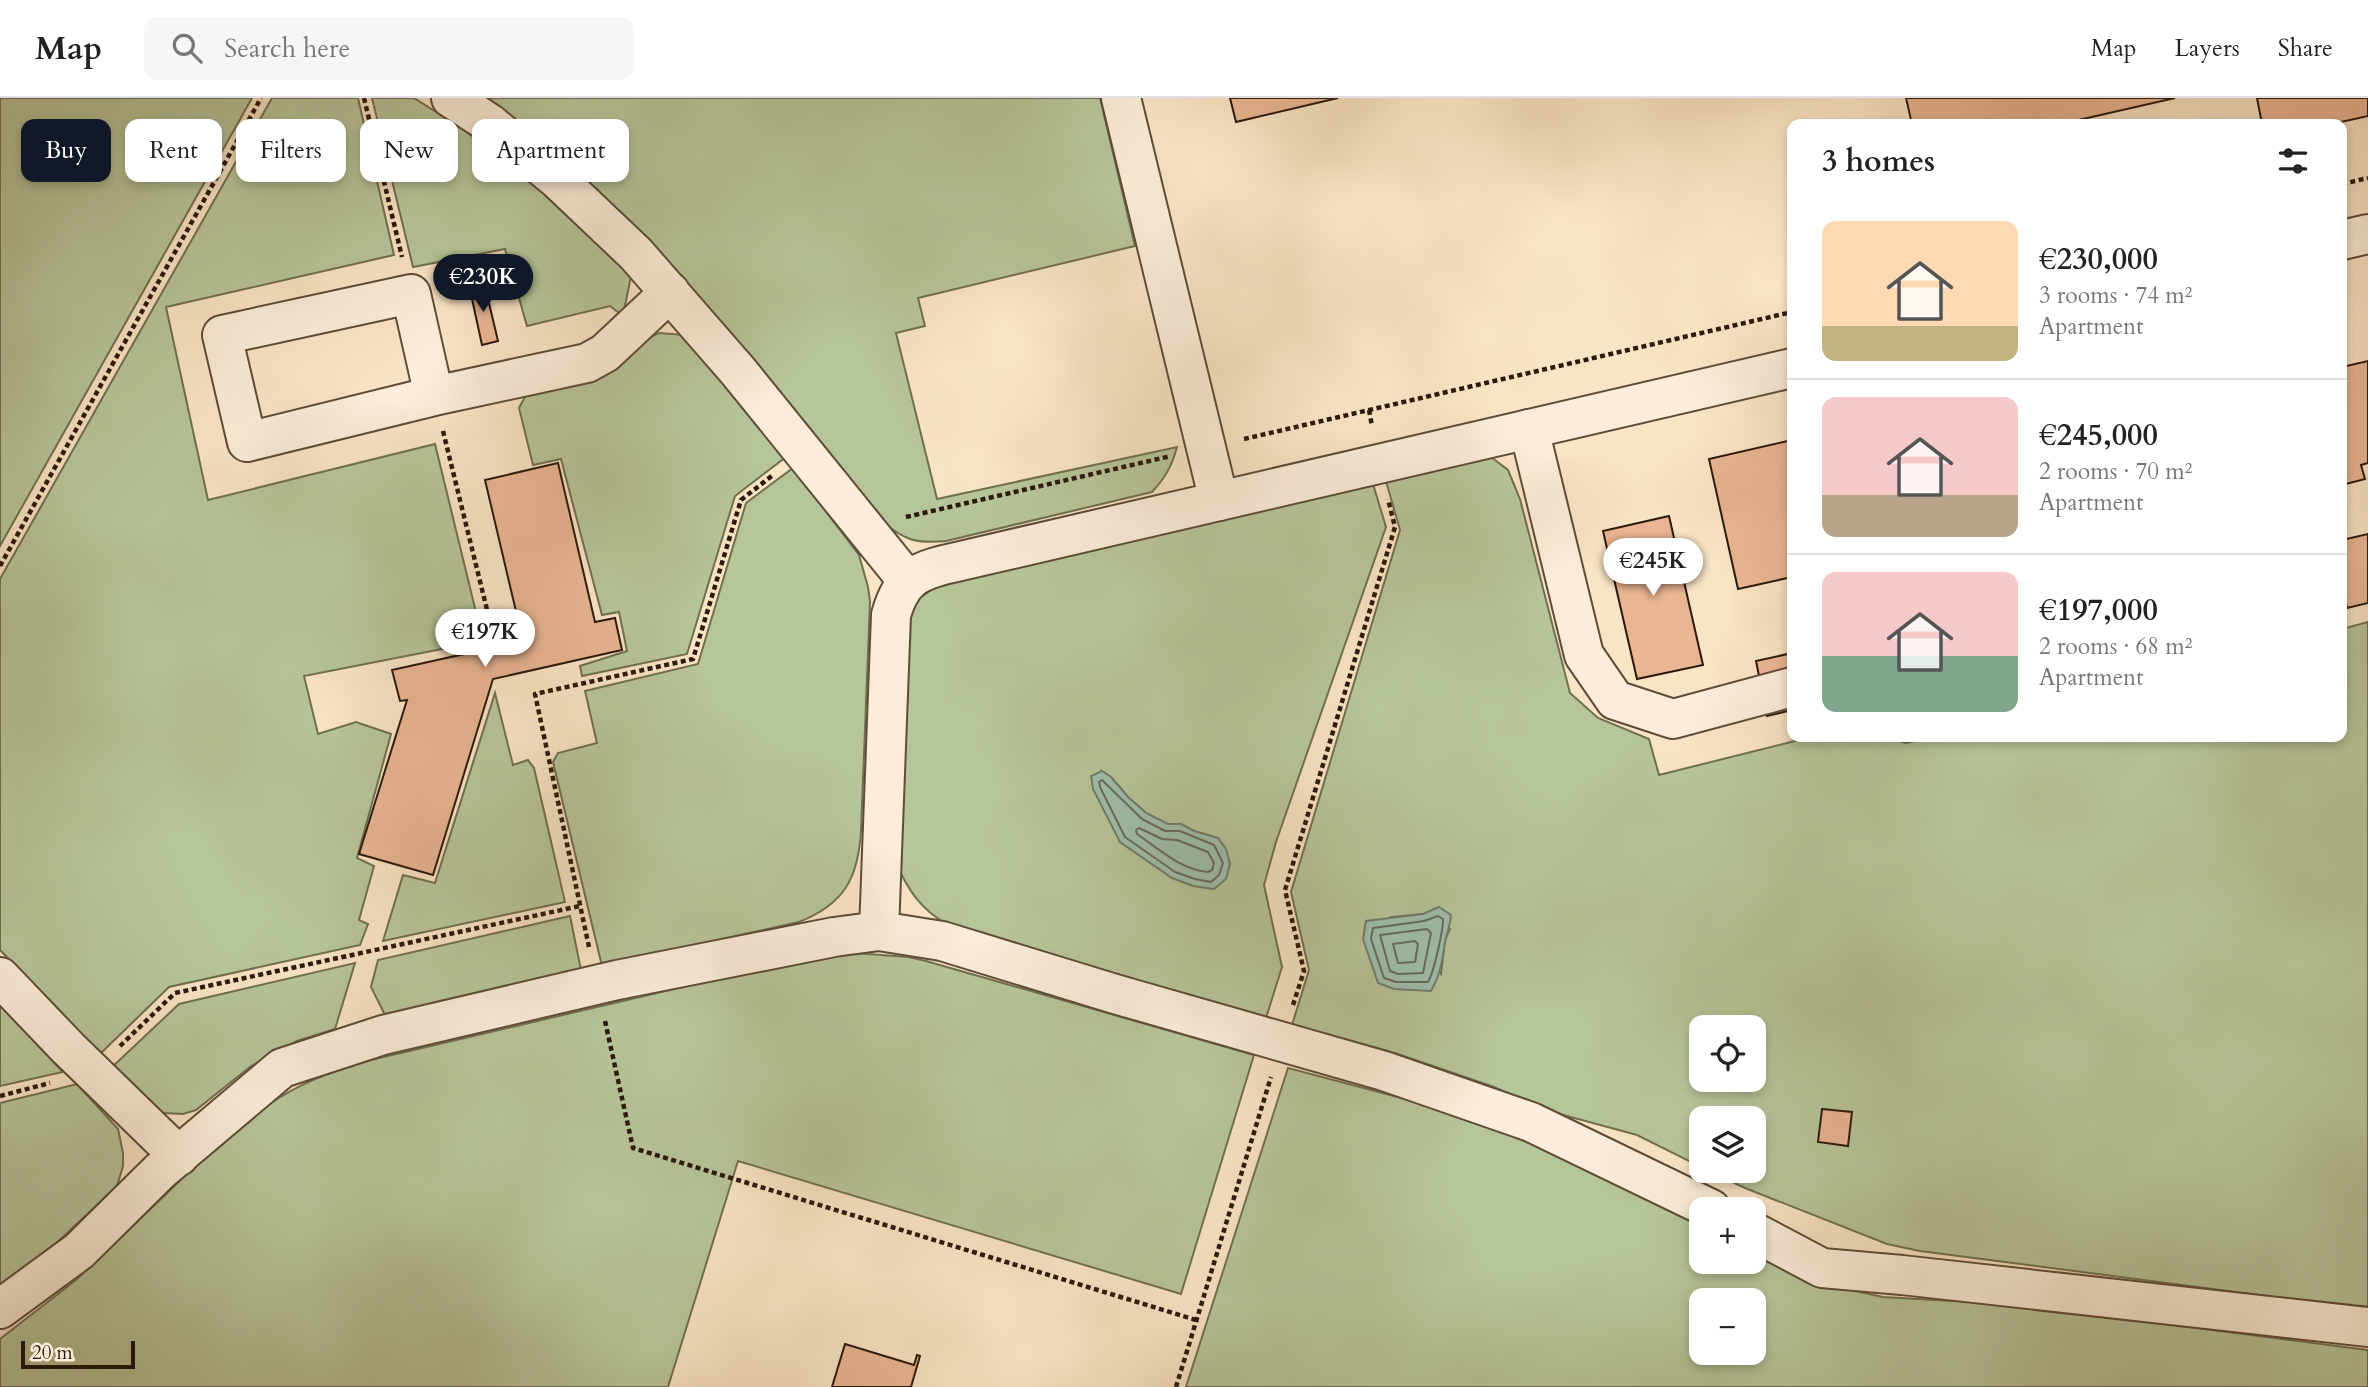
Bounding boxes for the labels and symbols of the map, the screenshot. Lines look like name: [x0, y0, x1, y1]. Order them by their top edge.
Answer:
pin: €230K: [434, 254, 532, 314]
pin: €245K: [1604, 538, 1702, 598]
pin: €197K: [436, 610, 534, 669]
scale bar: [21, 1338, 135, 1370]

